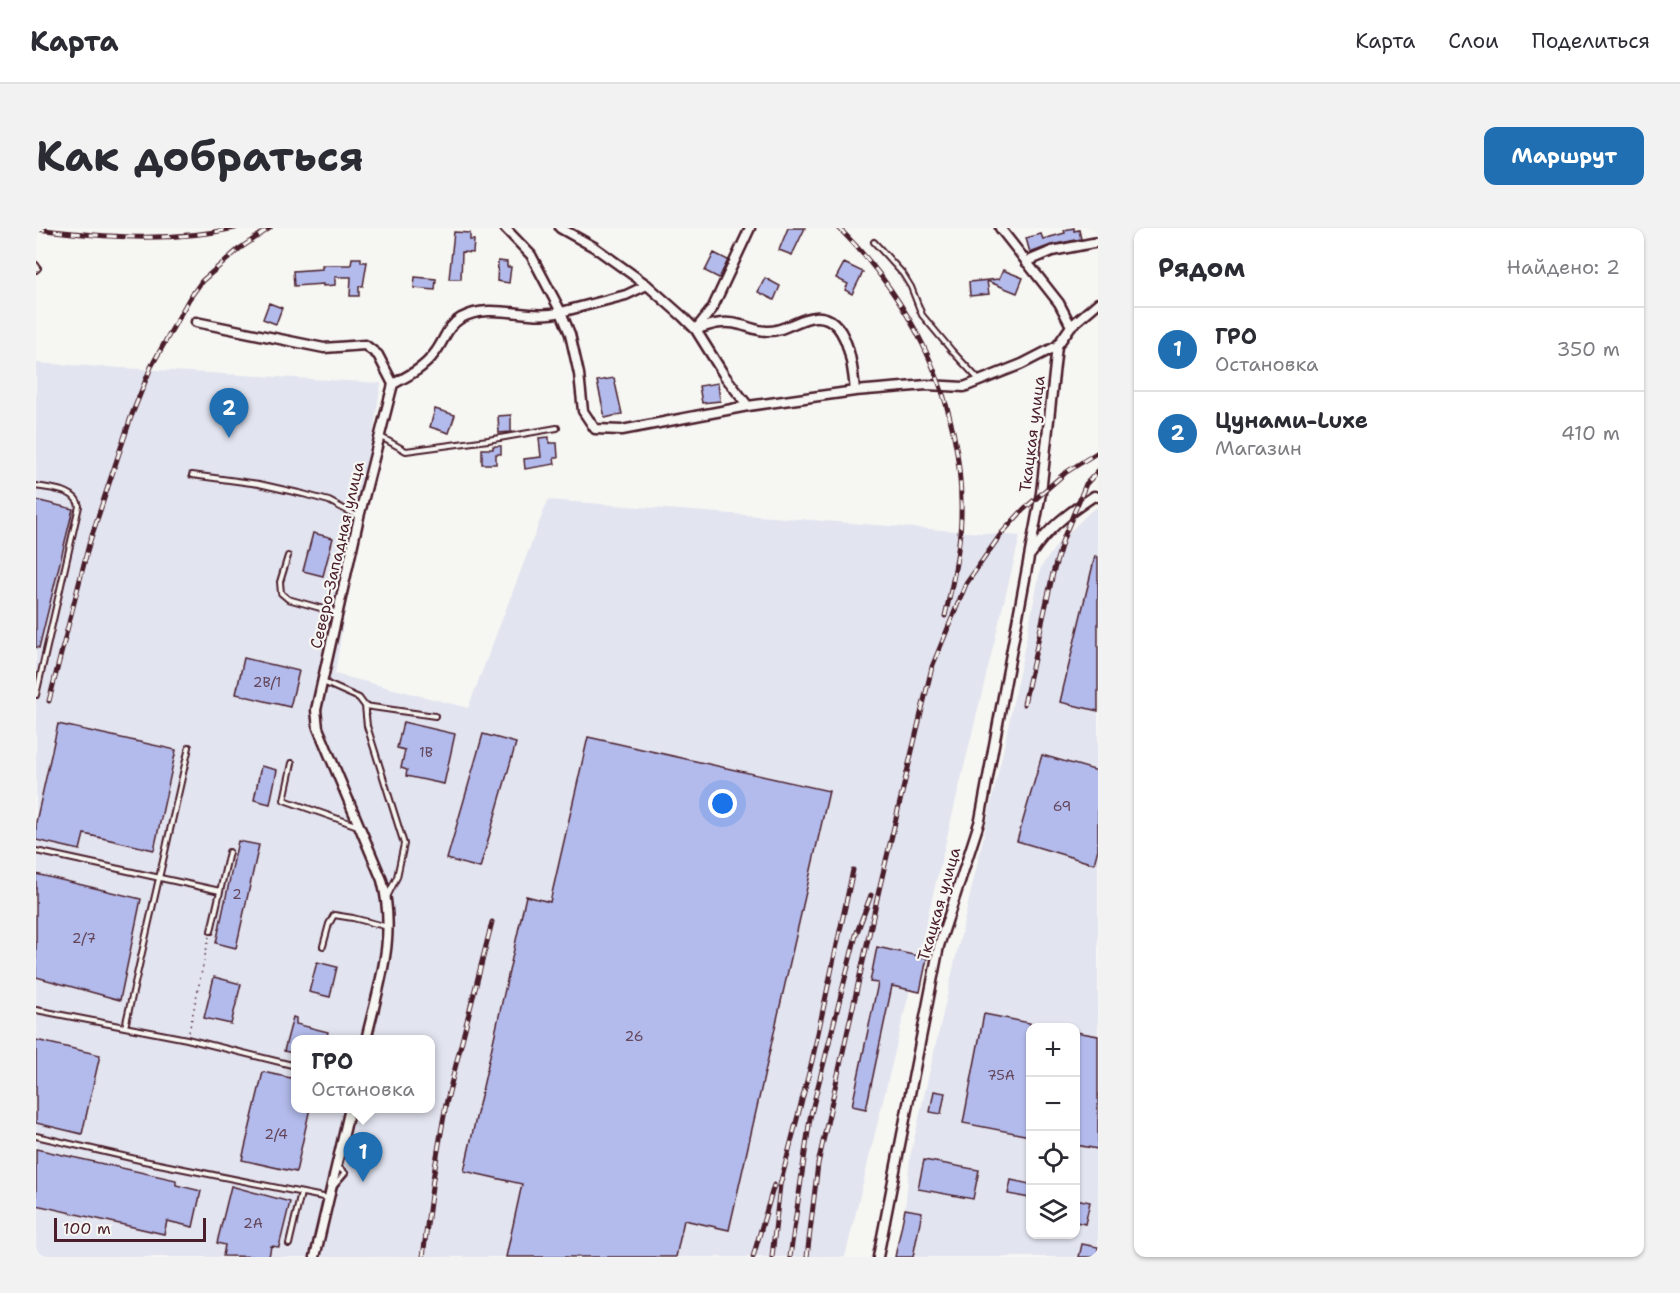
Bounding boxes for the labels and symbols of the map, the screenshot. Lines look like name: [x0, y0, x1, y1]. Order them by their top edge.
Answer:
street label: Ткацкая улица: [1014, 374, 1050, 493]
pin: 2: [210, 388, 248, 438]
street label: Северо-Западная улица: [305, 459, 369, 651]
house number: 2В/1: [253, 673, 281, 691]
house number: 1В: [419, 743, 433, 761]
your location: [708, 789, 737, 818]
house number: 69: [1053, 797, 1071, 815]
street label: Ткацкая улица: [913, 845, 965, 963]
house number: 2: [232, 885, 242, 903]
house number: 2/7: [72, 929, 96, 947]
house number: 26: [625, 1027, 644, 1045]
house number: 75А: [987, 1066, 1015, 1084]
house number: 2/4: [264, 1125, 288, 1143]
pin: 1: [344, 1132, 382, 1182]
house number: 2А: [243, 1214, 263, 1232]
scale bar: [54, 1215, 206, 1242]

